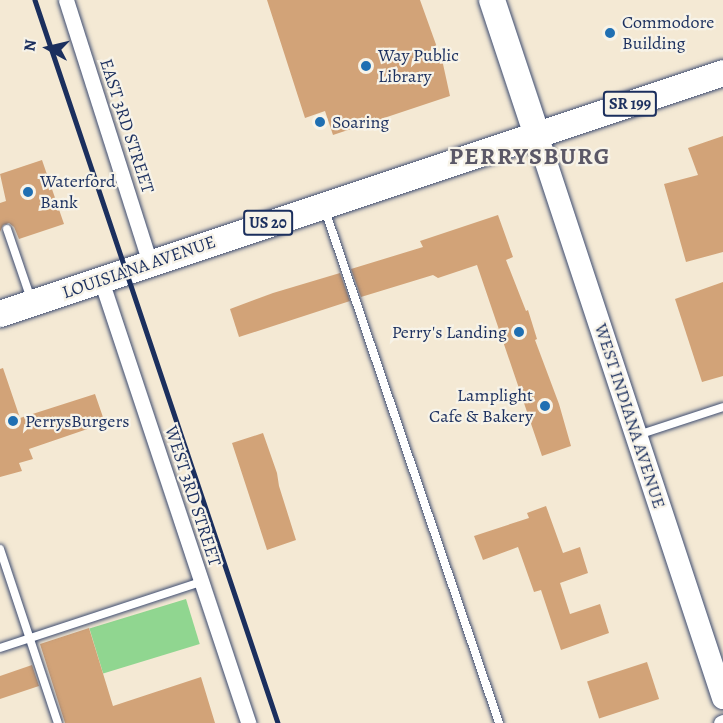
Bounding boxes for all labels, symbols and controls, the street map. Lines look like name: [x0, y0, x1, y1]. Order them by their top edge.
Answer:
place label: Commodore Building: [622, 12, 714, 54]
north arrow: [18, 18, 78, 78]
marker: Commodore Building: [603, 26, 617, 40]
text: N: [18, 38, 42, 53]
place label: Way Public Library: [378, 45, 459, 88]
street label: EAST 3RD STREET: [95, 56, 159, 196]
marker: Way Public Library: [359, 59, 373, 73]
road number: SR 199: [602, 91, 658, 117]
place label: Soaring: [332, 111, 389, 133]
marker: Soaring: [313, 115, 327, 129]
district label: PERRYSBURG: [449, 143, 611, 171]
place label: Waterford Bank: [40, 171, 116, 213]
marker: Waterford Bank: [21, 185, 35, 199]
road number: US 20: [242, 210, 294, 236]
street label: LOUISIANA AVENUE: [59, 231, 219, 303]
place label: Perry's Landing: [392, 321, 507, 343]
street label: WEST INDIANA AVENUE: [590, 321, 670, 511]
marker: Perry's Landing: [512, 325, 526, 339]
place label: Lamplight Cafe & Bakery: [429, 385, 533, 428]
marker: Lamplight Cafe & Bakery: [538, 399, 552, 413]
place label: PerrysBurgers: [25, 410, 130, 432]
marker: PerrysBurgers: [6, 414, 20, 428]
street label: WEST 3RD STREET: [160, 423, 226, 569]

